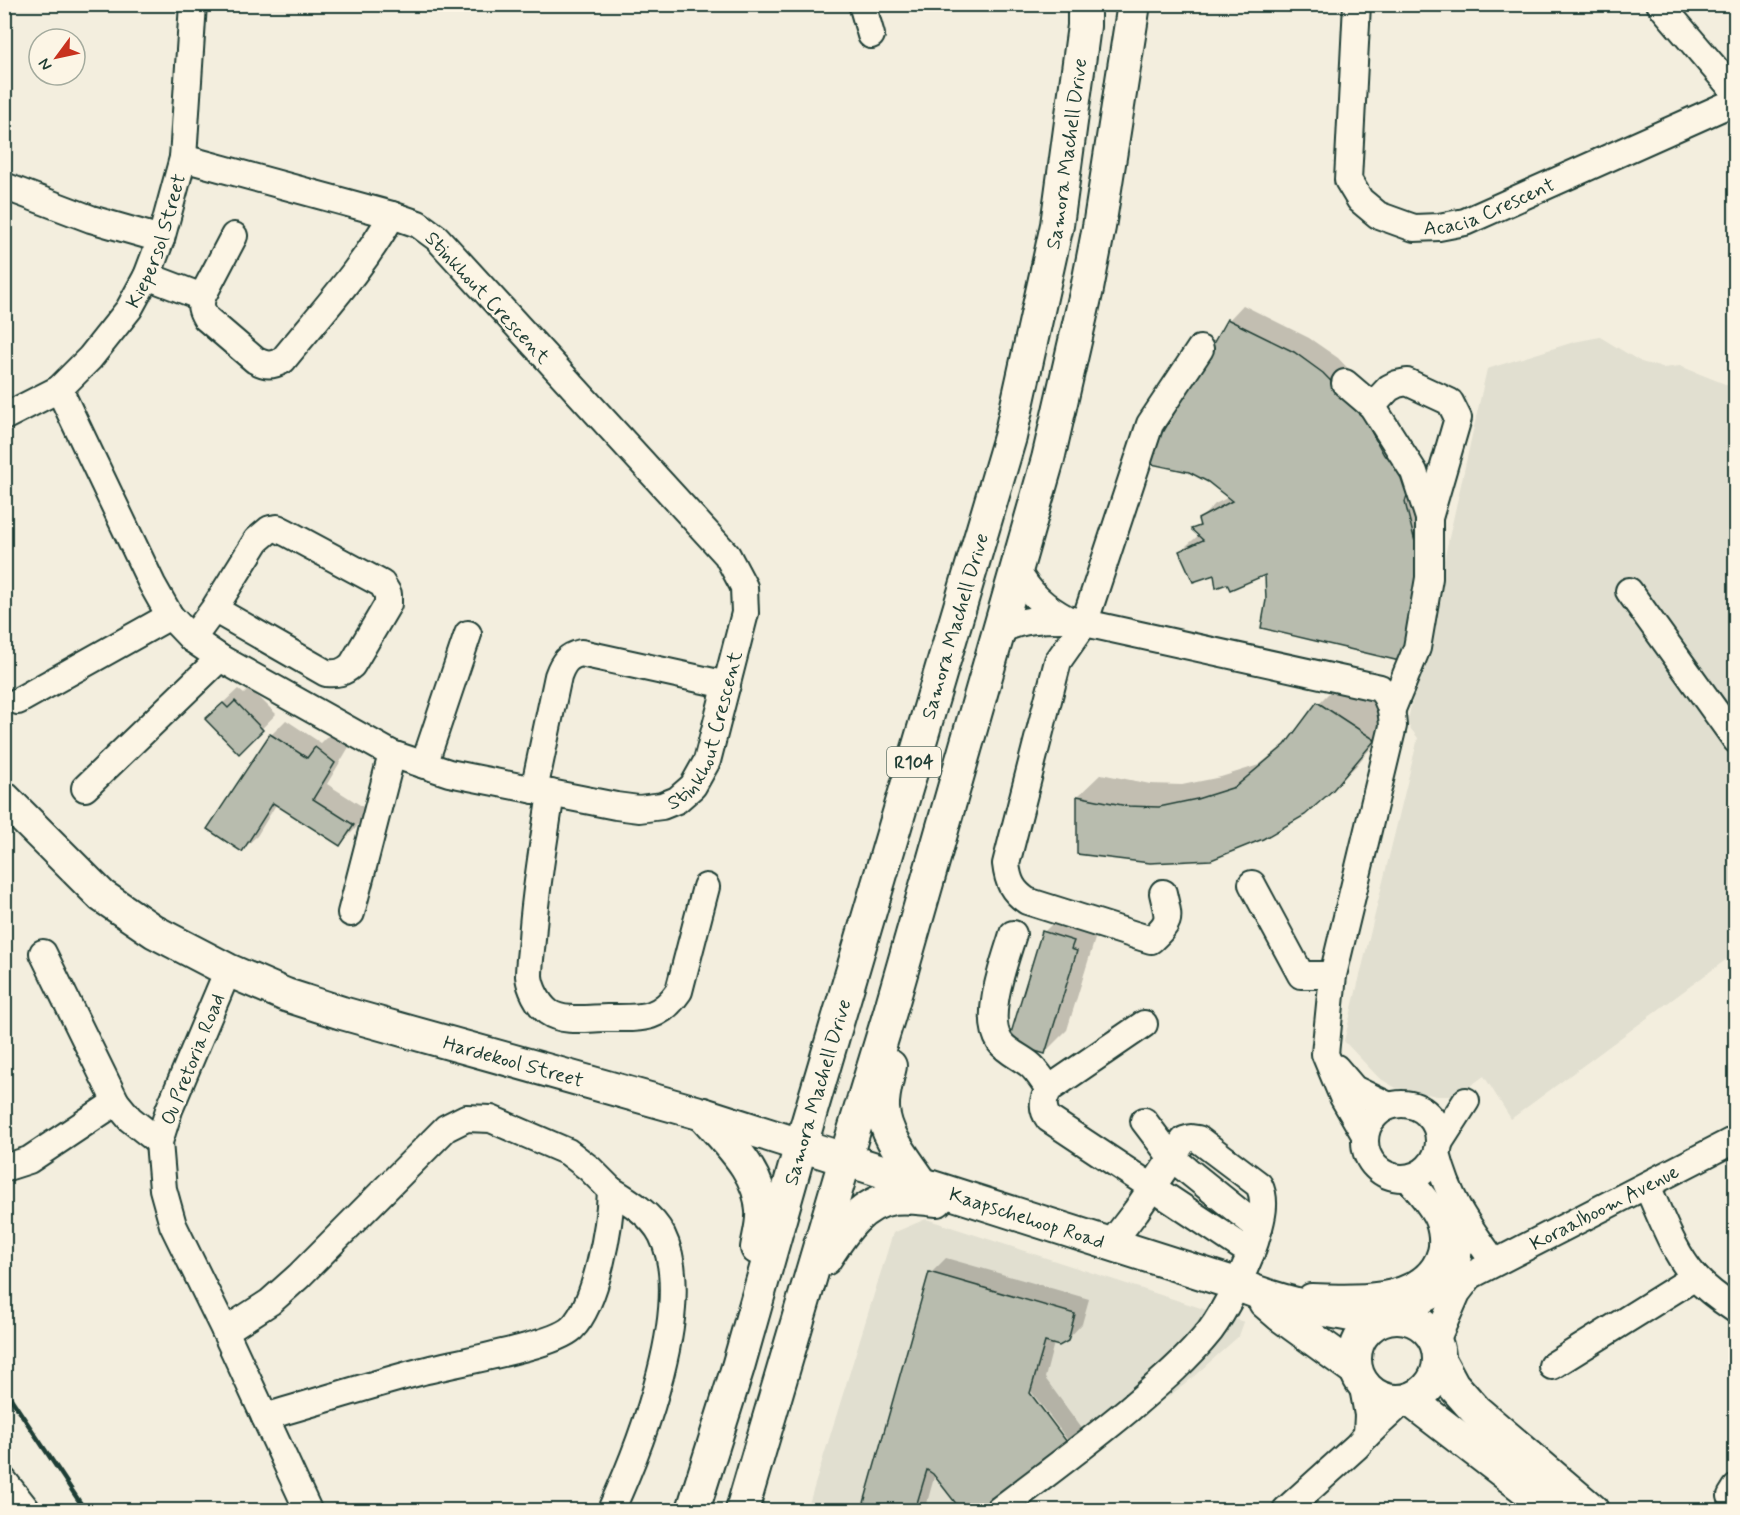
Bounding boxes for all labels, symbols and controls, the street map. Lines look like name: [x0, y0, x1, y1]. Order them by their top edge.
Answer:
north arrow: [27, 27, 87, 87]
text: N: [34, 54, 57, 75]
street label: Samora Machell Drive: [1040, 56, 1095, 252]
street label: Kiepersol Street: [120, 171, 193, 313]
street label: Acacia Crescent: [1423, 172, 1559, 243]
street label: Stinkhout Crescent: [418, 226, 556, 370]
street label: Samora Machell Drive: [915, 530, 996, 723]
street label: Stinkhout Crescent: [664, 648, 750, 817]
road number: R104: [887, 747, 941, 777]
street label: Ou Pretoria Road: [155, 990, 232, 1129]
street label: Samora Machell Drive: [778, 996, 858, 1189]
street label: Hardekool Street: [440, 1030, 586, 1095]
street label: Koraalboom Avenue: [1526, 1159, 1684, 1258]
street label: Kaapschehoop Road: [946, 1181, 1108, 1256]

